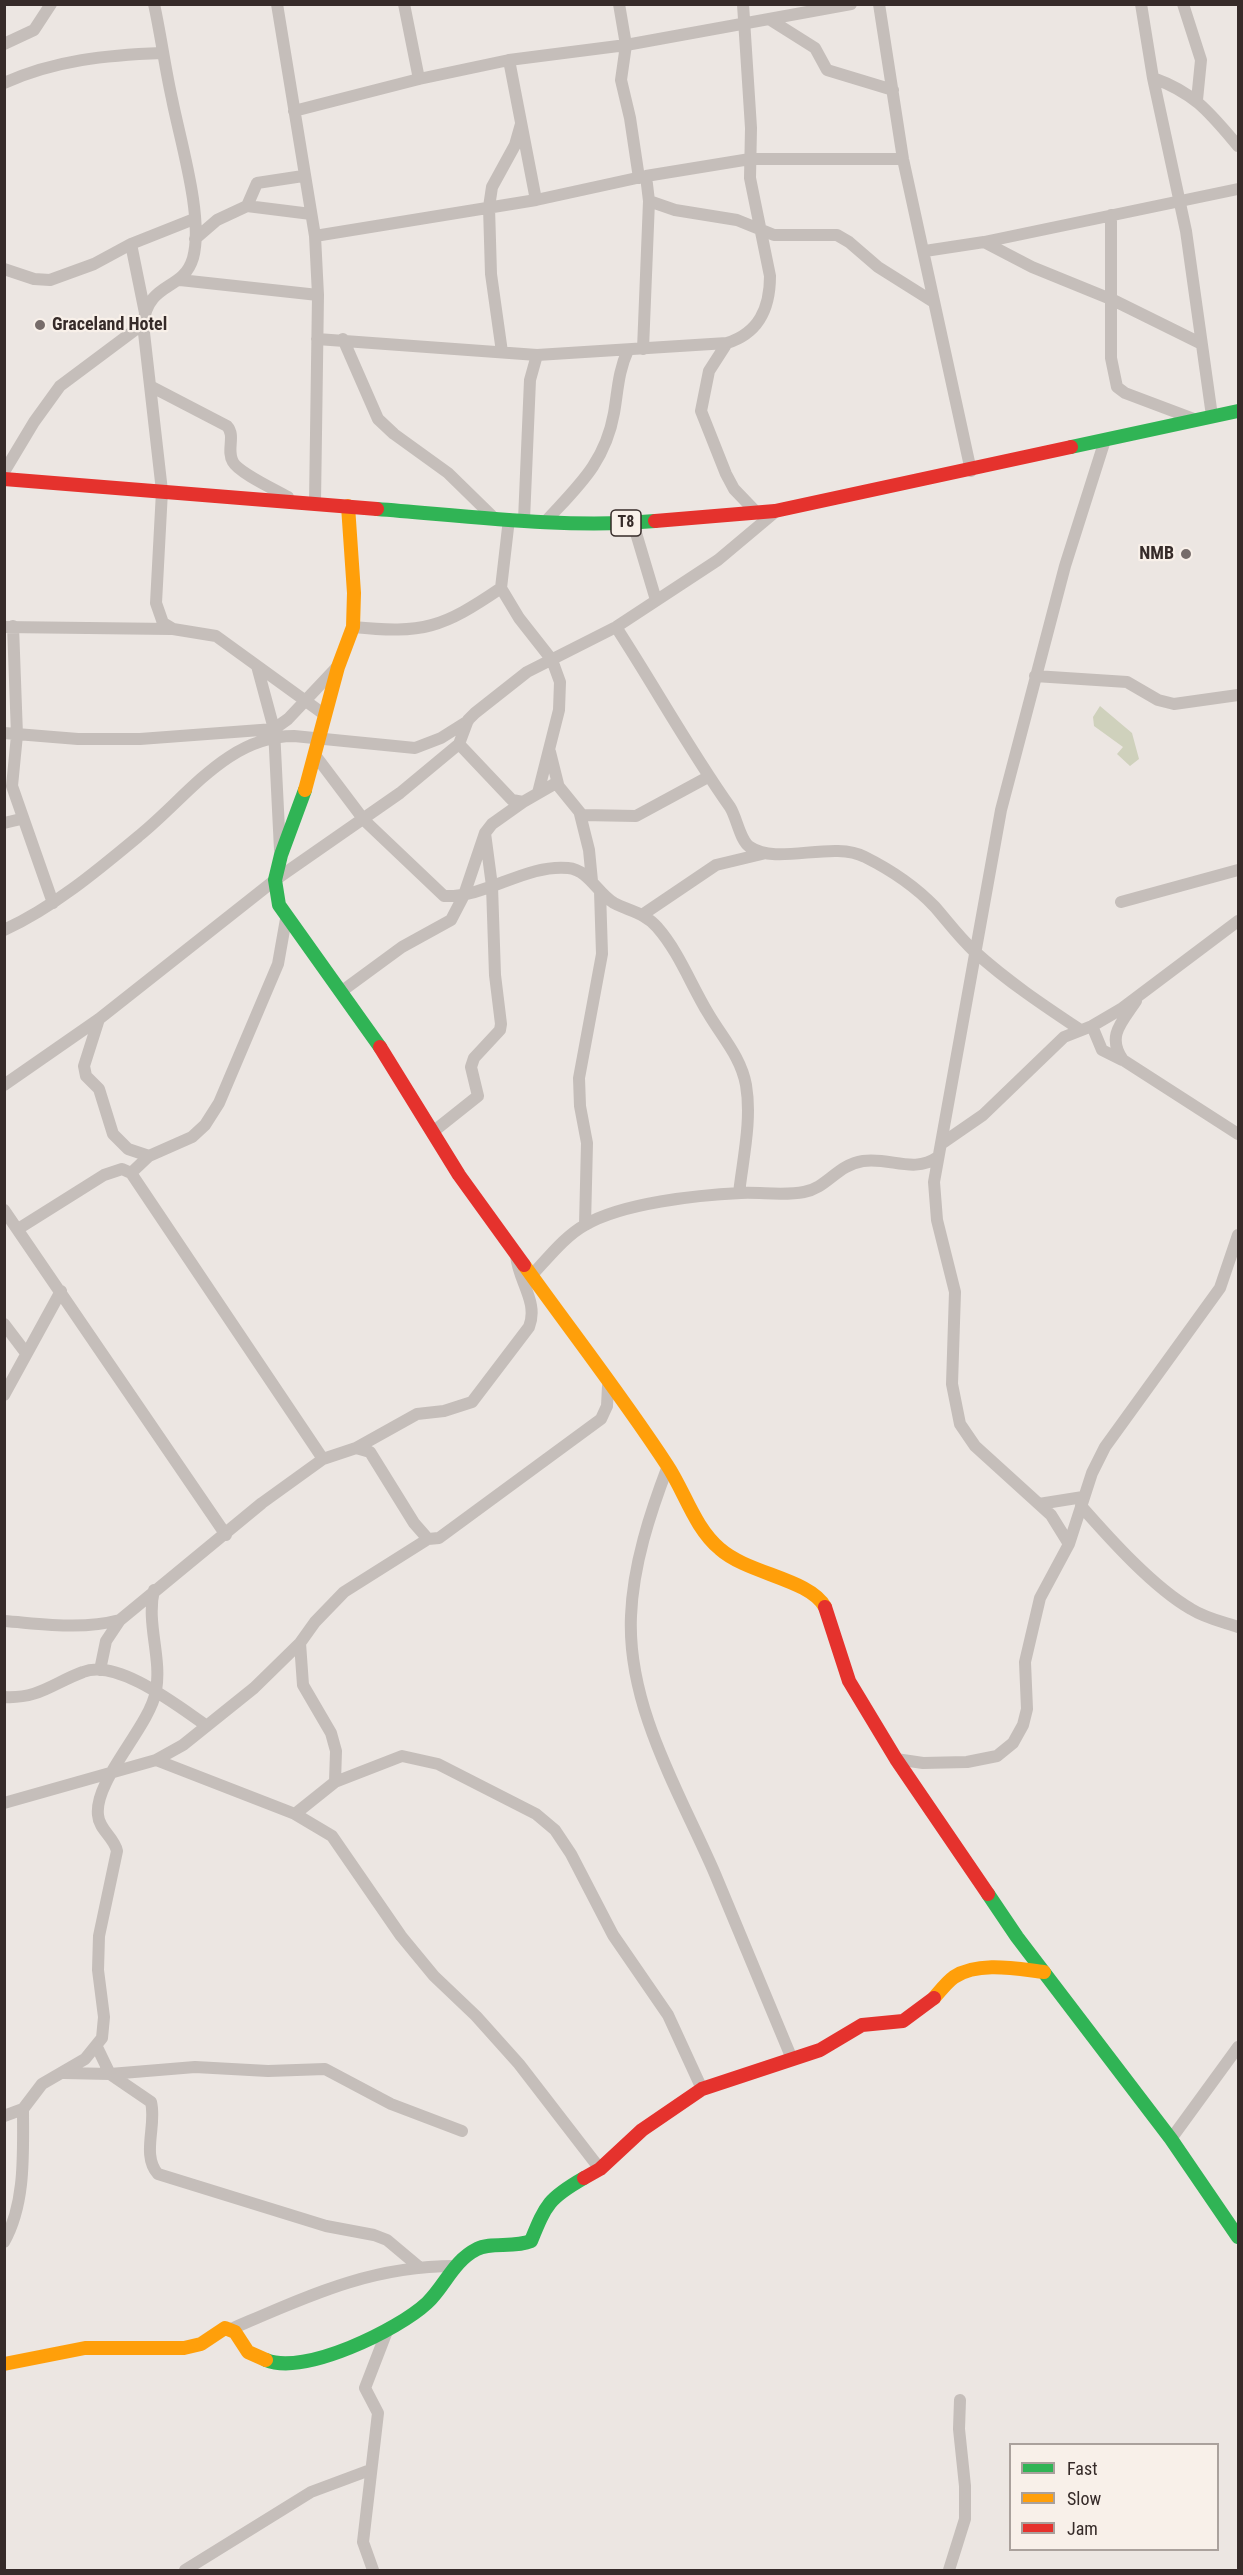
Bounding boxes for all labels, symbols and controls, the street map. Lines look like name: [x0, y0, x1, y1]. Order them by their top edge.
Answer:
place label: Graceland Hotel: [52, 314, 167, 336]
marker: Graceland Hotel: [33, 318, 47, 332]
road number: T8: [611, 510, 641, 536]
place label: NMB: [1139, 543, 1174, 565]
marker: NMB: [1179, 547, 1193, 561]
legend: [1009, 2443, 1219, 2551]
text: Fast: [1067, 2458, 1098, 2479]
text: Slow: [1067, 2488, 1101, 2509]
text: Jam: [1067, 2518, 1098, 2539]

